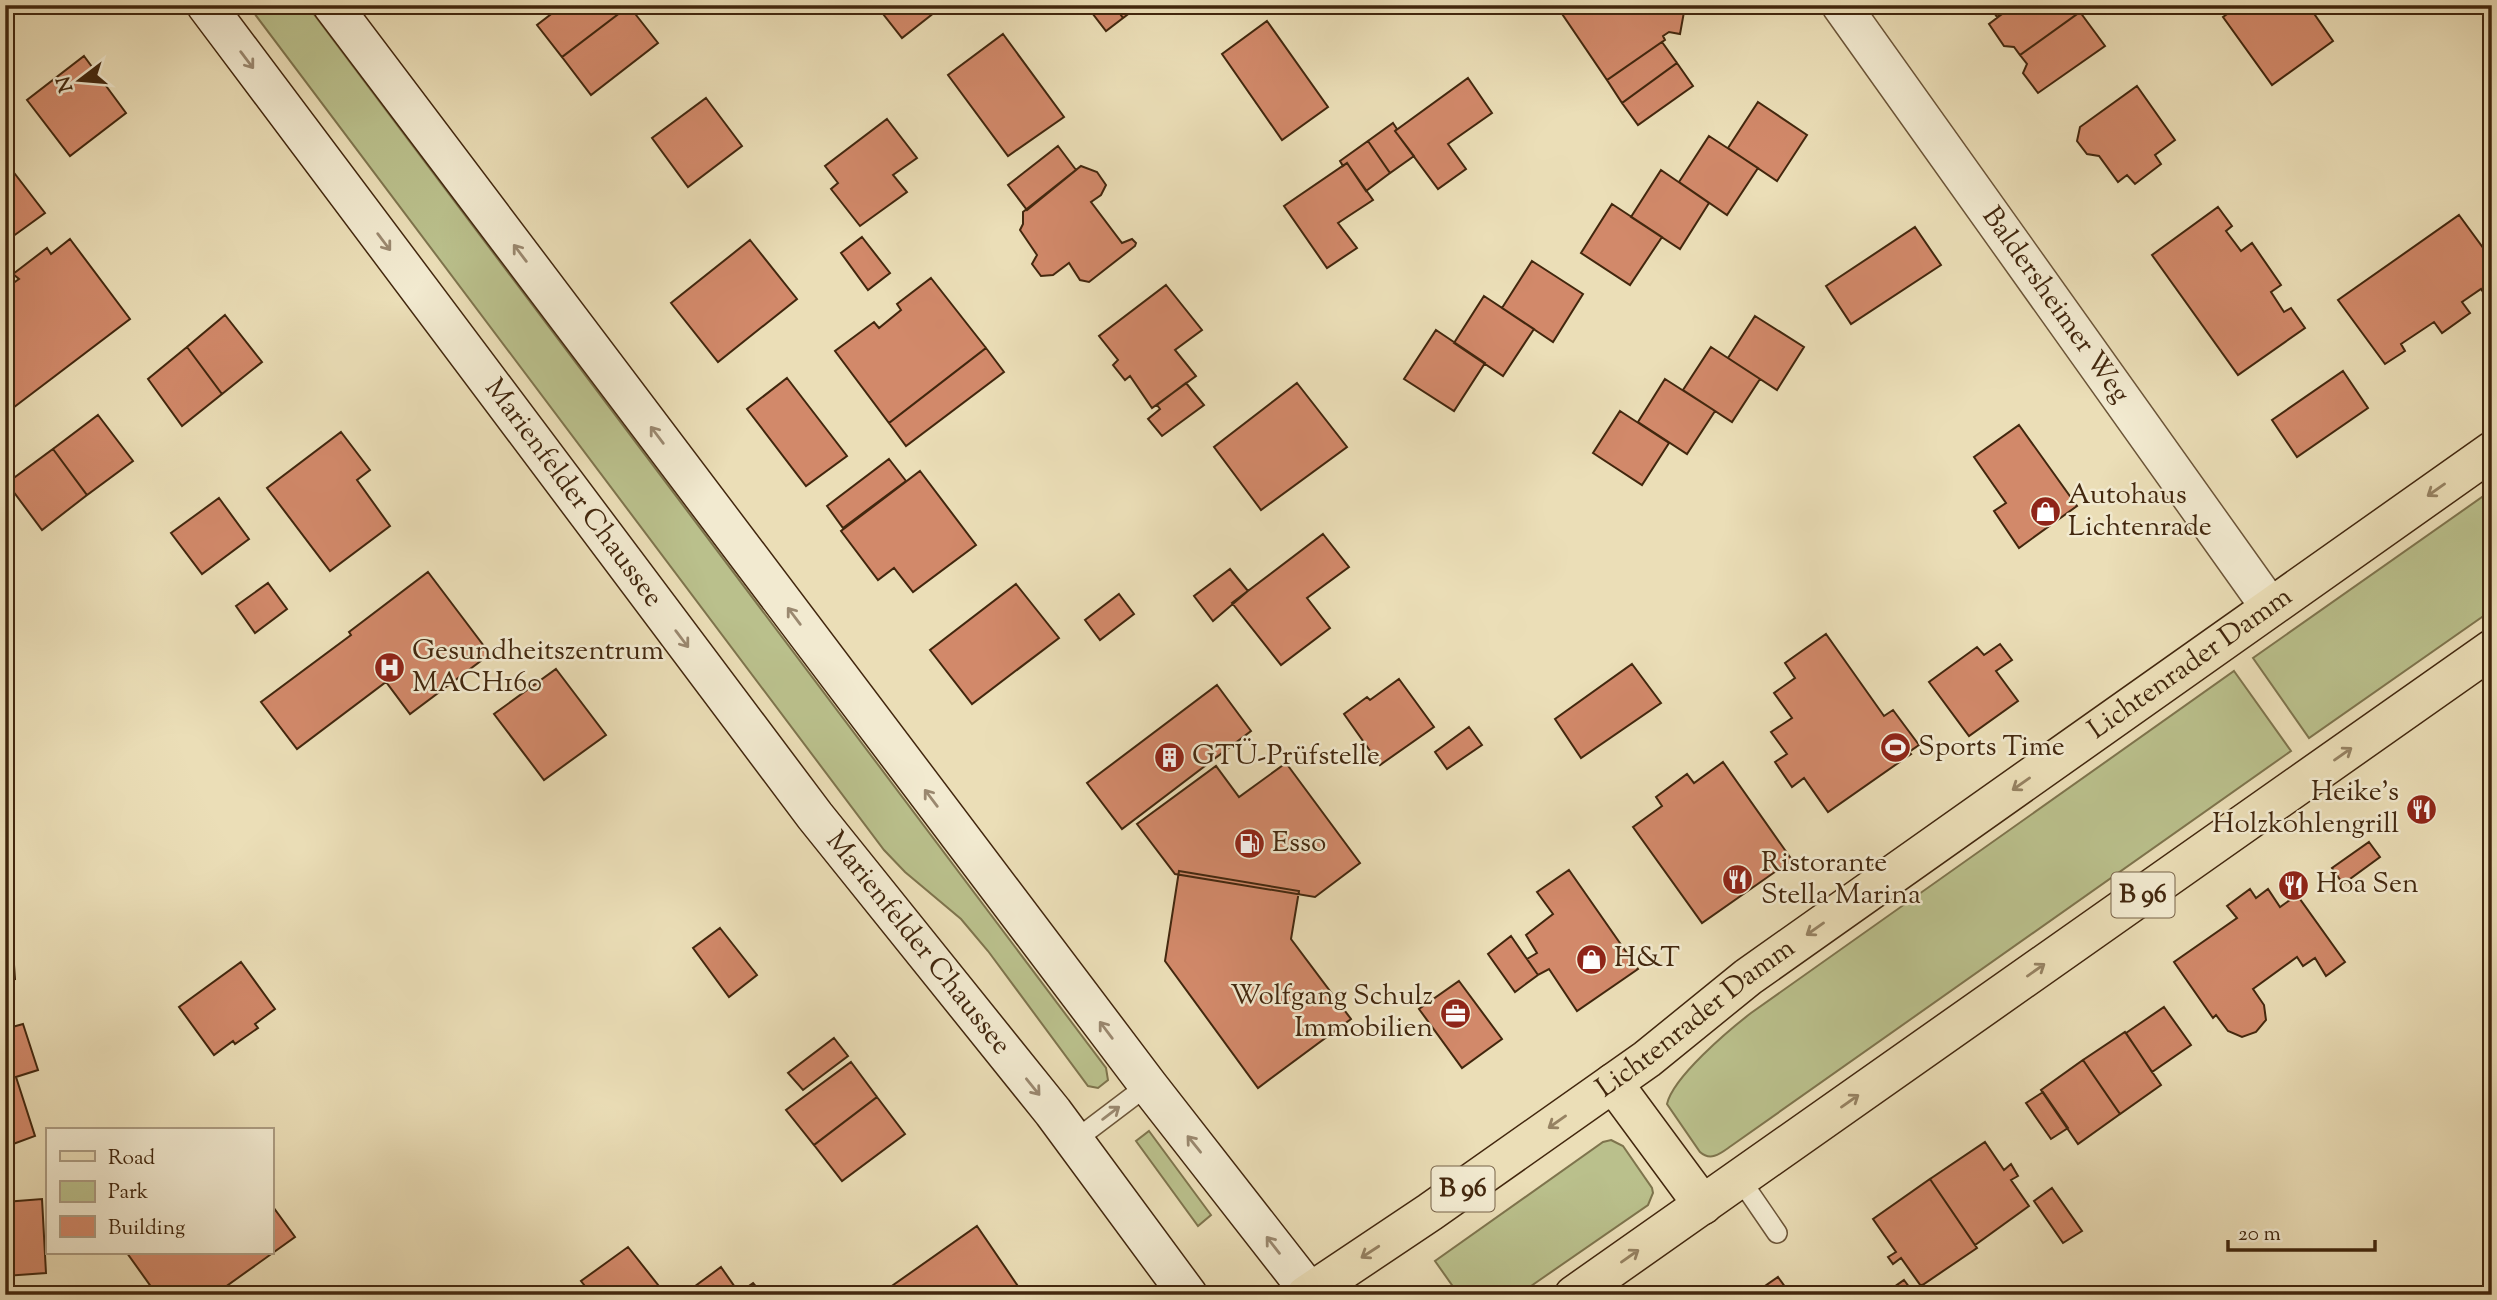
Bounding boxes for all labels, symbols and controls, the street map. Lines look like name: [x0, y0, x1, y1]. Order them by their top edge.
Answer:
north arrow: [46, 46, 116, 116]
one-way arrow: [240, 50, 254, 69]
text: N: [51, 73, 81, 95]
street label: Baldersheimer Weg: [1971, 199, 2139, 412]
one-way arrow: [376, 232, 391, 251]
one-way arrow: [512, 244, 527, 263]
street label: Marienfelder Chaussee: [474, 371, 672, 616]
one-way arrow: [649, 426, 664, 444]
place label: Autohaus Lichtenrade: [2068, 476, 2212, 548]
one-way arrow: [2427, 483, 2446, 497]
shop icon: Autohaus Lichtenrade: [2028, 495, 2062, 529]
street label: Lichtenrader Damm: [2080, 578, 2301, 750]
one-way arrow: [786, 607, 801, 626]
one-way arrow: [675, 629, 690, 648]
place label: Gesundheitszentrum MACH160: [412, 632, 664, 704]
hospital icon: Gesundheitszentrum MACH160: [372, 651, 406, 685]
place label: Sports Time: [1918, 728, 2065, 768]
sports icon: Sports Time: [1878, 731, 1912, 765]
place label: GTÜ-Prüfstelle: [1192, 737, 1380, 777]
building icon: GTÜ-Prüfstelle: [1152, 740, 1186, 774]
one-way arrow: [2333, 747, 2352, 761]
place label: Heike's Holzkohlengrill: [2212, 773, 2399, 845]
one-way arrow: [2012, 777, 2031, 791]
one-way arrow: [923, 789, 938, 808]
restaurant icon: Heike's Holzkohlengrill: [2405, 792, 2439, 826]
street label: Marienfelder Chaussee: [815, 823, 1020, 1064]
place label: Esso: [1272, 824, 1326, 864]
fuel station icon: Esso: [1232, 827, 1266, 861]
place label: Ristorante Stella Marina: [1761, 844, 1921, 916]
restaurant icon: Ristorante Stella Marina: [1721, 863, 1755, 897]
place label: Hoa Sen: [2316, 865, 2419, 905]
restaurant icon: Hoa Sen: [2276, 868, 2310, 902]
road number: B 96: [2112, 873, 2174, 918]
one-way arrow: [1806, 922, 1825, 936]
street label: Lichtenrader Damm: [1588, 929, 1804, 1109]
place label: H&T: [1614, 939, 1680, 979]
shop icon: H&T: [1574, 942, 1608, 976]
one-way arrow: [2026, 963, 2045, 977]
place label: Wolfgang Schulz Immobilien: [1230, 977, 1433, 1049]
office icon: Wolfgang Schulz Immobilien: [1439, 996, 1473, 1030]
one-way arrow: [1099, 1021, 1114, 1040]
one-way arrow: [1025, 1078, 1041, 1096]
one-way arrow: [1840, 1094, 1859, 1108]
one-way arrow: [1101, 1105, 1120, 1120]
one-way arrow: [1548, 1115, 1567, 1129]
legend: [46, 1128, 273, 1254]
one-way arrow: [1187, 1136, 1202, 1154]
text: Road: [108, 1144, 155, 1174]
road number: B 96: [1432, 1166, 1494, 1212]
text: Park: [108, 1178, 149, 1208]
scale bar: [2228, 1209, 2374, 1253]
text: Building: [108, 1214, 185, 1244]
text: 20 m: [2238, 1220, 2281, 1250]
one-way arrow: [1266, 1236, 1281, 1254]
one-way arrow: [1361, 1245, 1381, 1259]
one-way arrow: [1620, 1249, 1639, 1263]

